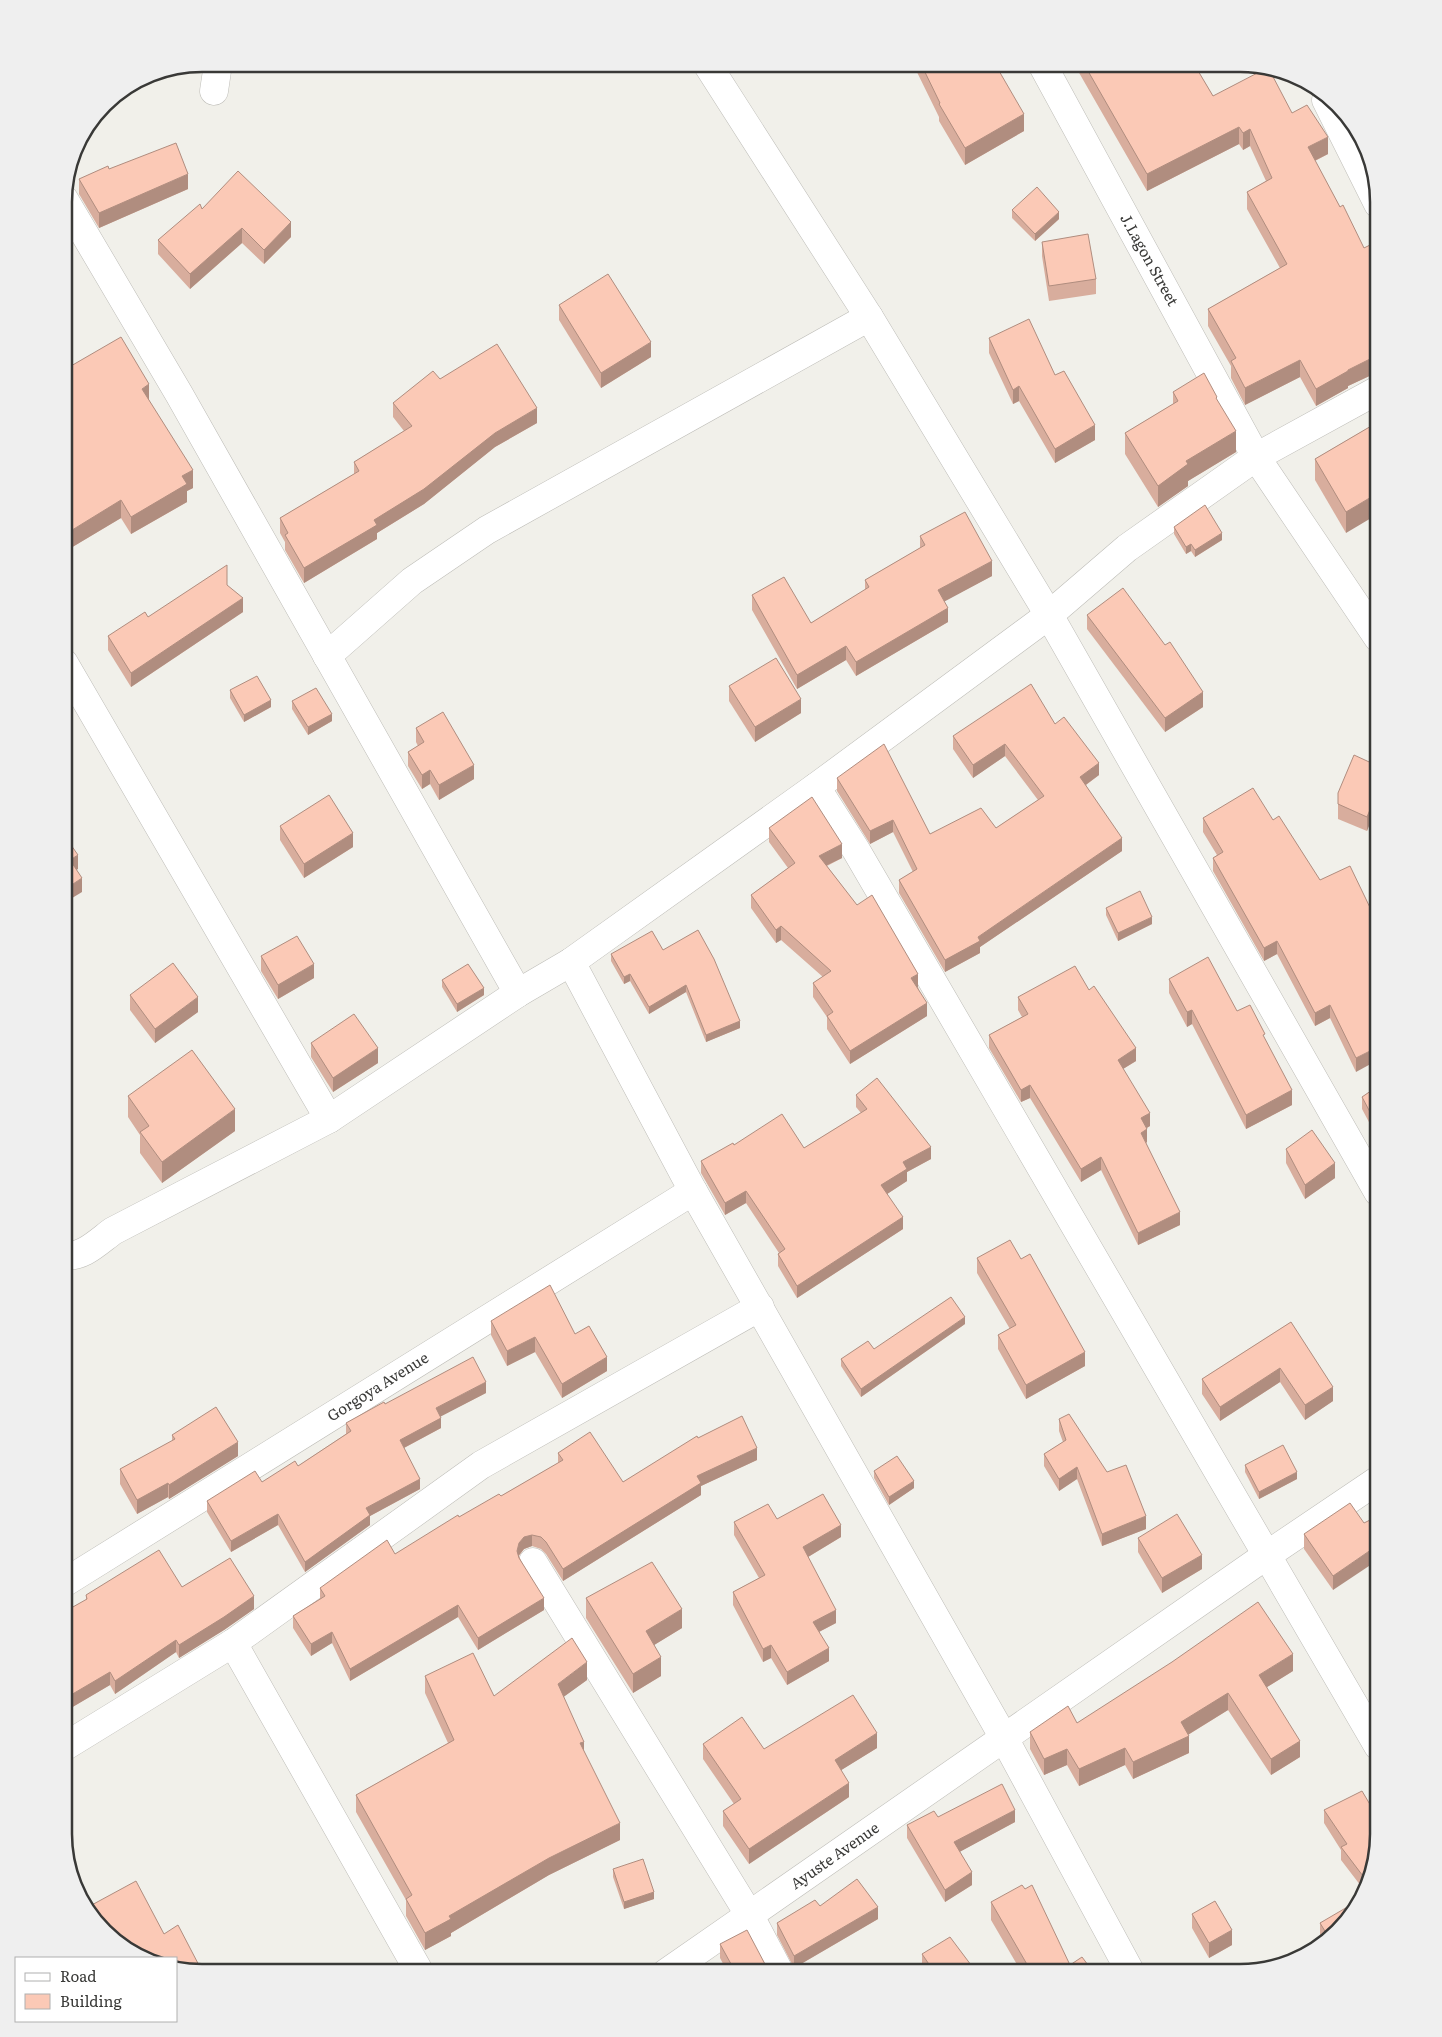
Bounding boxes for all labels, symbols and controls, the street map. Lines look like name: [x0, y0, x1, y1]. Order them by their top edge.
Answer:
street label: J.Lagon Street: [1115, 209, 1185, 310]
street label: Gorgoya Avenue: [322, 1345, 433, 1426]
street label: Ayuste Avenue: [785, 1815, 883, 1894]
legend: [15, 1957, 178, 2022]
text: Road: [60, 1964, 96, 1987]
text: Building: [60, 1989, 122, 2012]

